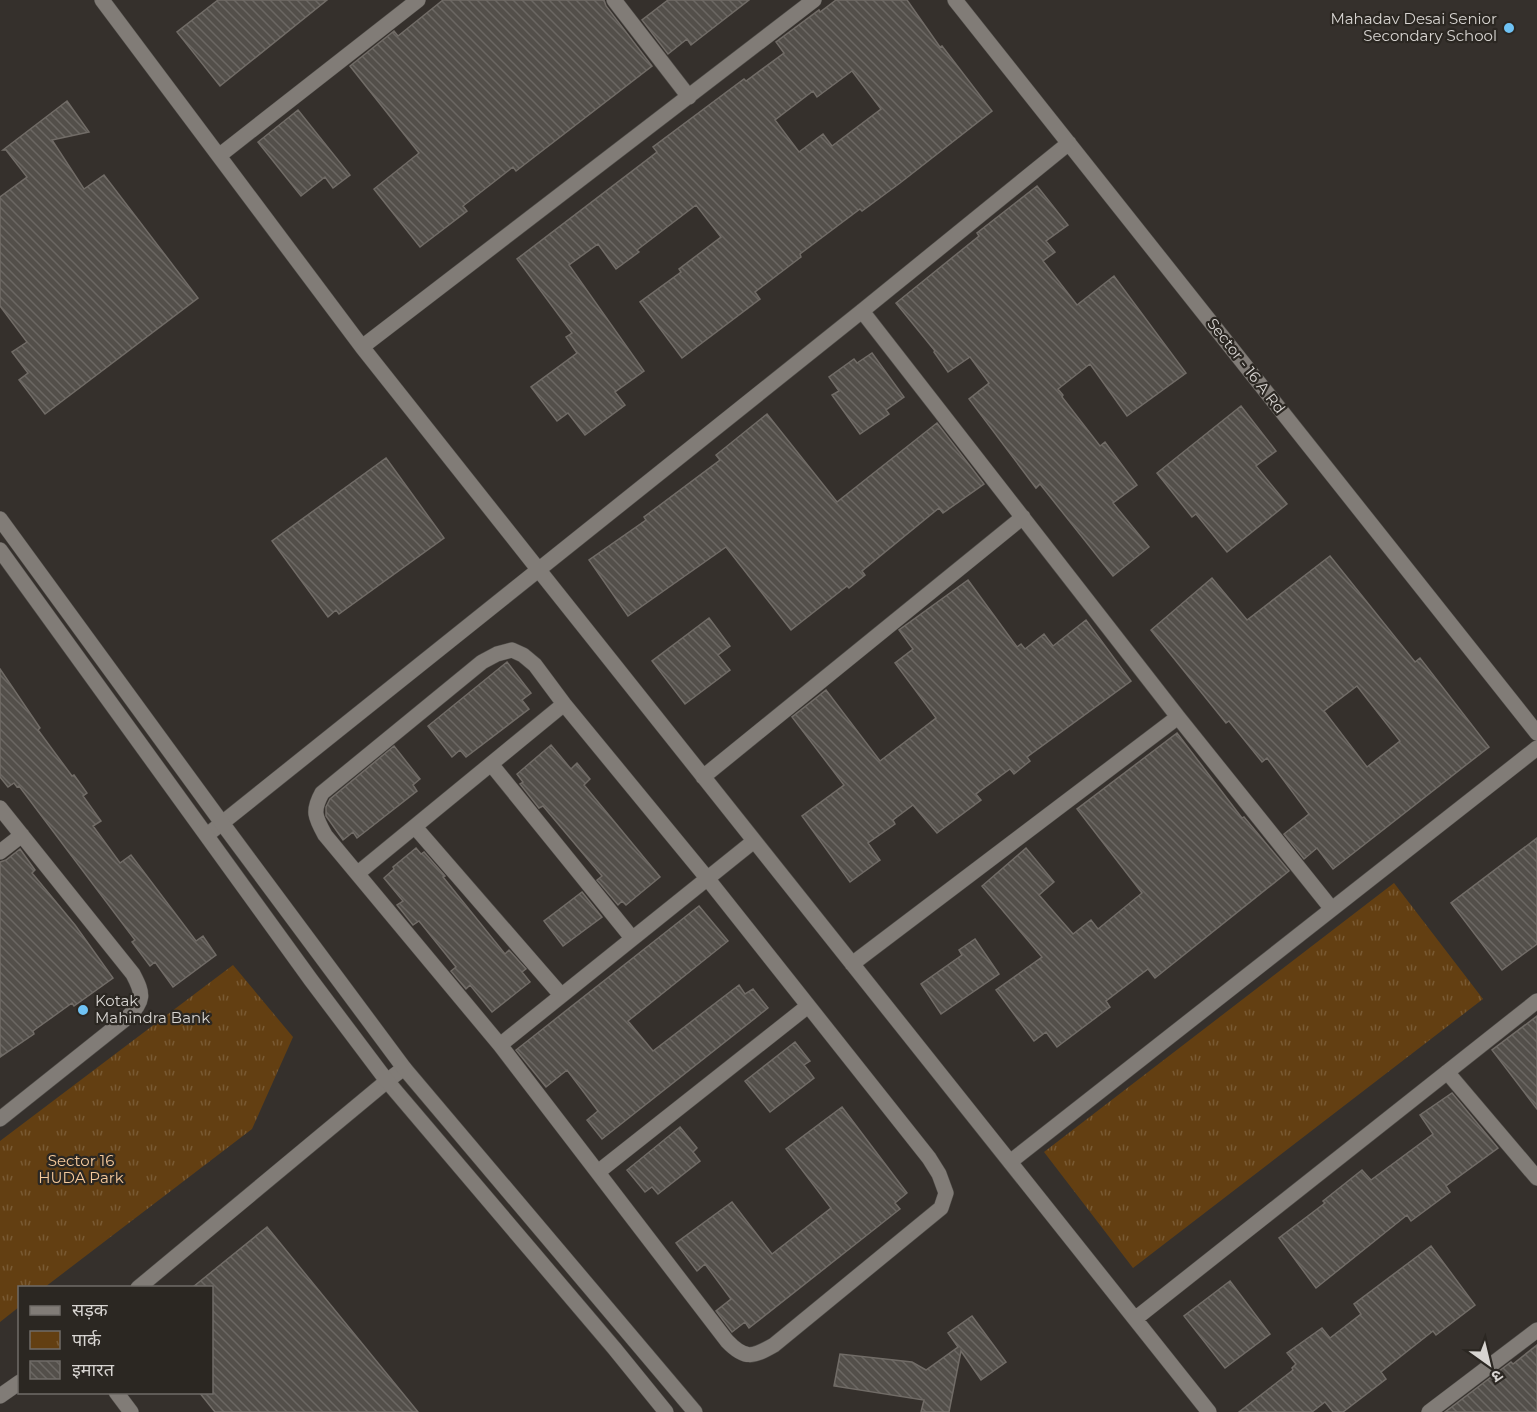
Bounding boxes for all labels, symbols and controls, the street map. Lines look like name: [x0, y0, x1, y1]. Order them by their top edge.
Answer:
place label: Mahadav Desai Senior Secondary School: [1330, 9, 1497, 45]
marker: Mahadav Desai Senior Secondary School: [1502, 21, 1516, 35]
street label: Sector - 16 A Rd: [1203, 314, 1290, 417]
place label: Kotak Mahindra Bank: [95, 991, 210, 1027]
marker: Kotak Mahindra Bank: [76, 1003, 90, 1017]
park label: Sector 16 HUDA Park: [38, 1151, 124, 1187]
legend: [18, 1286, 213, 1394]
text: सड़क: [72, 1299, 109, 1321]
text: पार्क: [72, 1329, 102, 1351]
north arrow: [1459, 1334, 1519, 1394]
text: इमारत: [72, 1359, 115, 1381]
text: उ: [1487, 1366, 1506, 1387]

